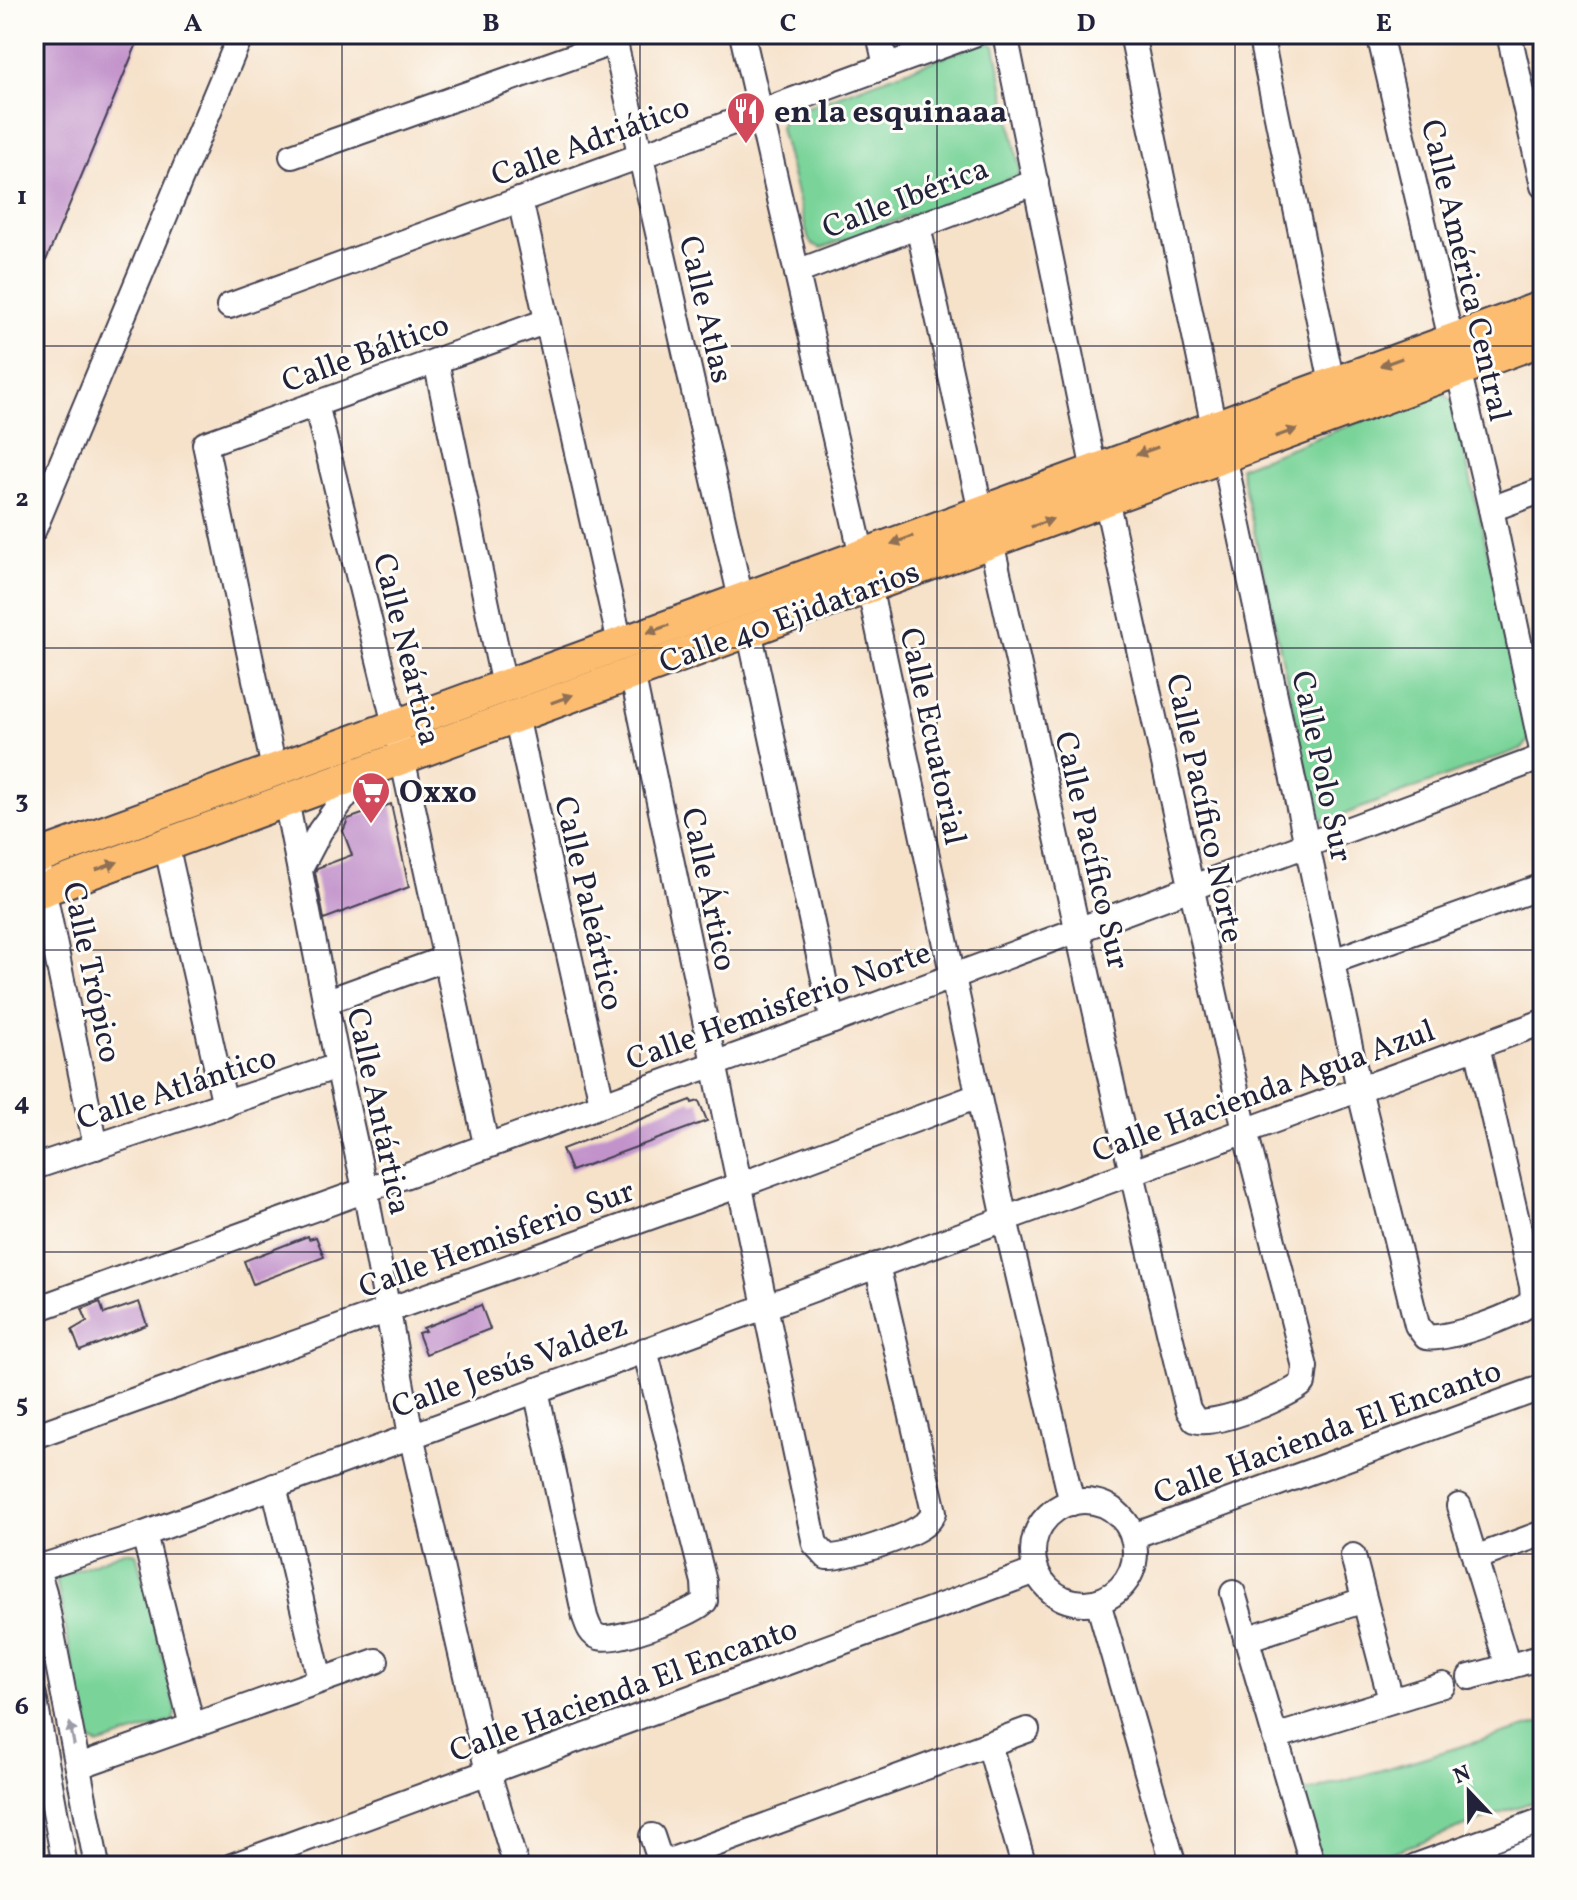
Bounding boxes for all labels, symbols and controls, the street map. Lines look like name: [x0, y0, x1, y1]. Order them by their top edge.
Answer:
text: A: [184, 6, 203, 42]
text: B: [482, 6, 500, 42]
text: C: [780, 6, 796, 42]
text: D: [1076, 6, 1096, 42]
text: E: [1376, 6, 1392, 42]
street label: Calle Adriático: [486, 87, 696, 199]
restaurant icon: en la esquinaaa: [725, 90, 767, 145]
place label: en la esquinaaa: [774, 92, 1007, 136]
street label: Calle América Central: [1408, 115, 1520, 426]
street label: Calle Ibérica: [817, 148, 996, 252]
text: 1: [17, 179, 27, 215]
street label: Calle Atlas: [666, 232, 742, 388]
street label: Calle Báltico: [276, 304, 456, 405]
one-way arrow: [1379, 356, 1403, 369]
one-way arrow: [1275, 426, 1299, 439]
one-way arrow: [1134, 446, 1158, 458]
text: 2: [15, 481, 29, 517]
one-way arrow: [1030, 516, 1054, 529]
one-way arrow: [890, 535, 914, 547]
street label: Calle Neártica: [360, 549, 450, 751]
street label: Calle 40 Ejidatarios: [654, 551, 926, 686]
one-way arrow: [646, 624, 670, 636]
street label: Calle Ecuatorial: [887, 624, 976, 849]
street label: Calle Polo Sur: [1278, 667, 1362, 866]
street label: Calle Pacífico Norte: [1153, 670, 1253, 947]
one-way arrow: [550, 692, 574, 705]
street label: Calle Pacífico Sur: [1041, 727, 1139, 974]
supermarket icon: Oxxo: [350, 770, 392, 825]
place label: Oxxo: [399, 772, 477, 816]
text: 3: [15, 783, 29, 819]
street label: Calle Paleártico: [541, 792, 633, 1015]
street label: Calle Ártico: [668, 804, 746, 975]
one-way arrow: [95, 859, 119, 872]
street label: Calle Trópico: [49, 878, 131, 1067]
street label: Calle Hemisferio Norte: [621, 932, 938, 1083]
street label: Calle Antártica: [334, 1004, 421, 1219]
street label: Calle Hacienda Agua Azul: [1087, 1010, 1441, 1175]
street label: Calle Atlántico: [71, 1037, 282, 1143]
text: 4: [14, 1085, 30, 1121]
street label: Calle Hemisferio Sur: [353, 1171, 641, 1311]
street label: Calle Jesús Valdez: [386, 1305, 634, 1431]
street label: Calle Hacienda El Encanto: [1148, 1350, 1508, 1517]
text: 5: [16, 1387, 28, 1423]
street label: Calle Hacienda El Encanto: [444, 1608, 804, 1775]
text: 6: [15, 1689, 29, 1725]
one-way arrow: [66, 1722, 78, 1747]
north arrow: [1429, 1752, 1509, 1832]
text: N: [1449, 1758, 1476, 1793]

